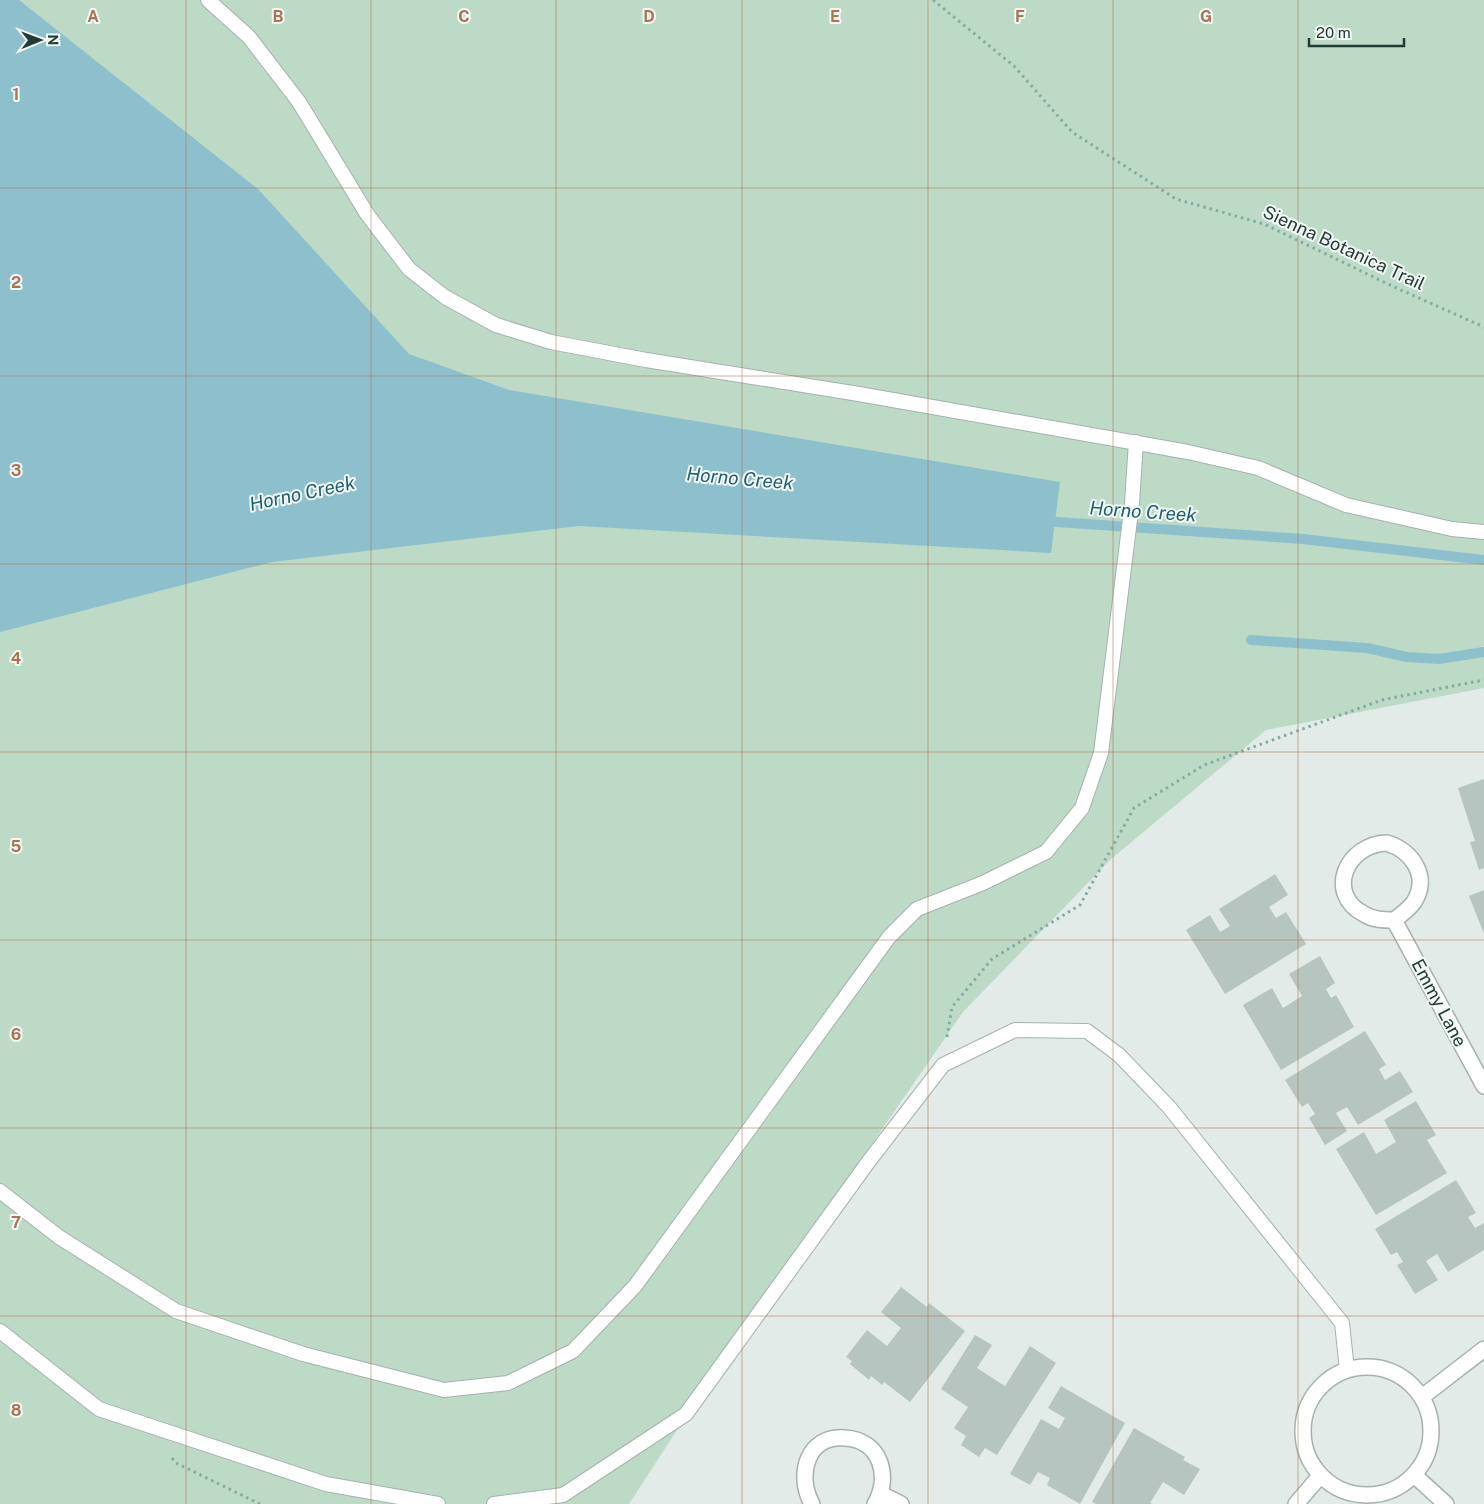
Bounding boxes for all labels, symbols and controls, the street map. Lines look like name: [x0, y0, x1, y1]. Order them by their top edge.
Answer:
text: A: [87, 7, 99, 26]
text: B: [273, 7, 284, 26]
text: C: [458, 7, 470, 26]
text: D: [643, 7, 655, 26]
text: E: [830, 7, 840, 26]
text: F: [1015, 7, 1025, 26]
text: G: [1200, 7, 1212, 26]
north arrow: [15, 15, 65, 65]
scale bar: [1309, 15, 1404, 47]
text: 20 m: [1316, 24, 1351, 41]
text: N: [45, 34, 61, 45]
text: 1: [13, 85, 19, 104]
street label: Sienna Botanica Trail: [1260, 201, 1428, 294]
text: 2: [11, 273, 21, 292]
text: 3: [11, 461, 21, 480]
water label: Horno Creek: [686, 462, 795, 494]
water label: Horno Creek: [247, 471, 358, 515]
water label: Horno Creek: [1089, 496, 1198, 526]
text: 4: [11, 649, 22, 668]
text: 5: [11, 837, 22, 856]
street label: Emmy Lane: [1408, 955, 1471, 1050]
text: 6: [11, 1025, 21, 1044]
text: 7: [11, 1213, 21, 1232]
text: 8: [11, 1401, 22, 1420]

